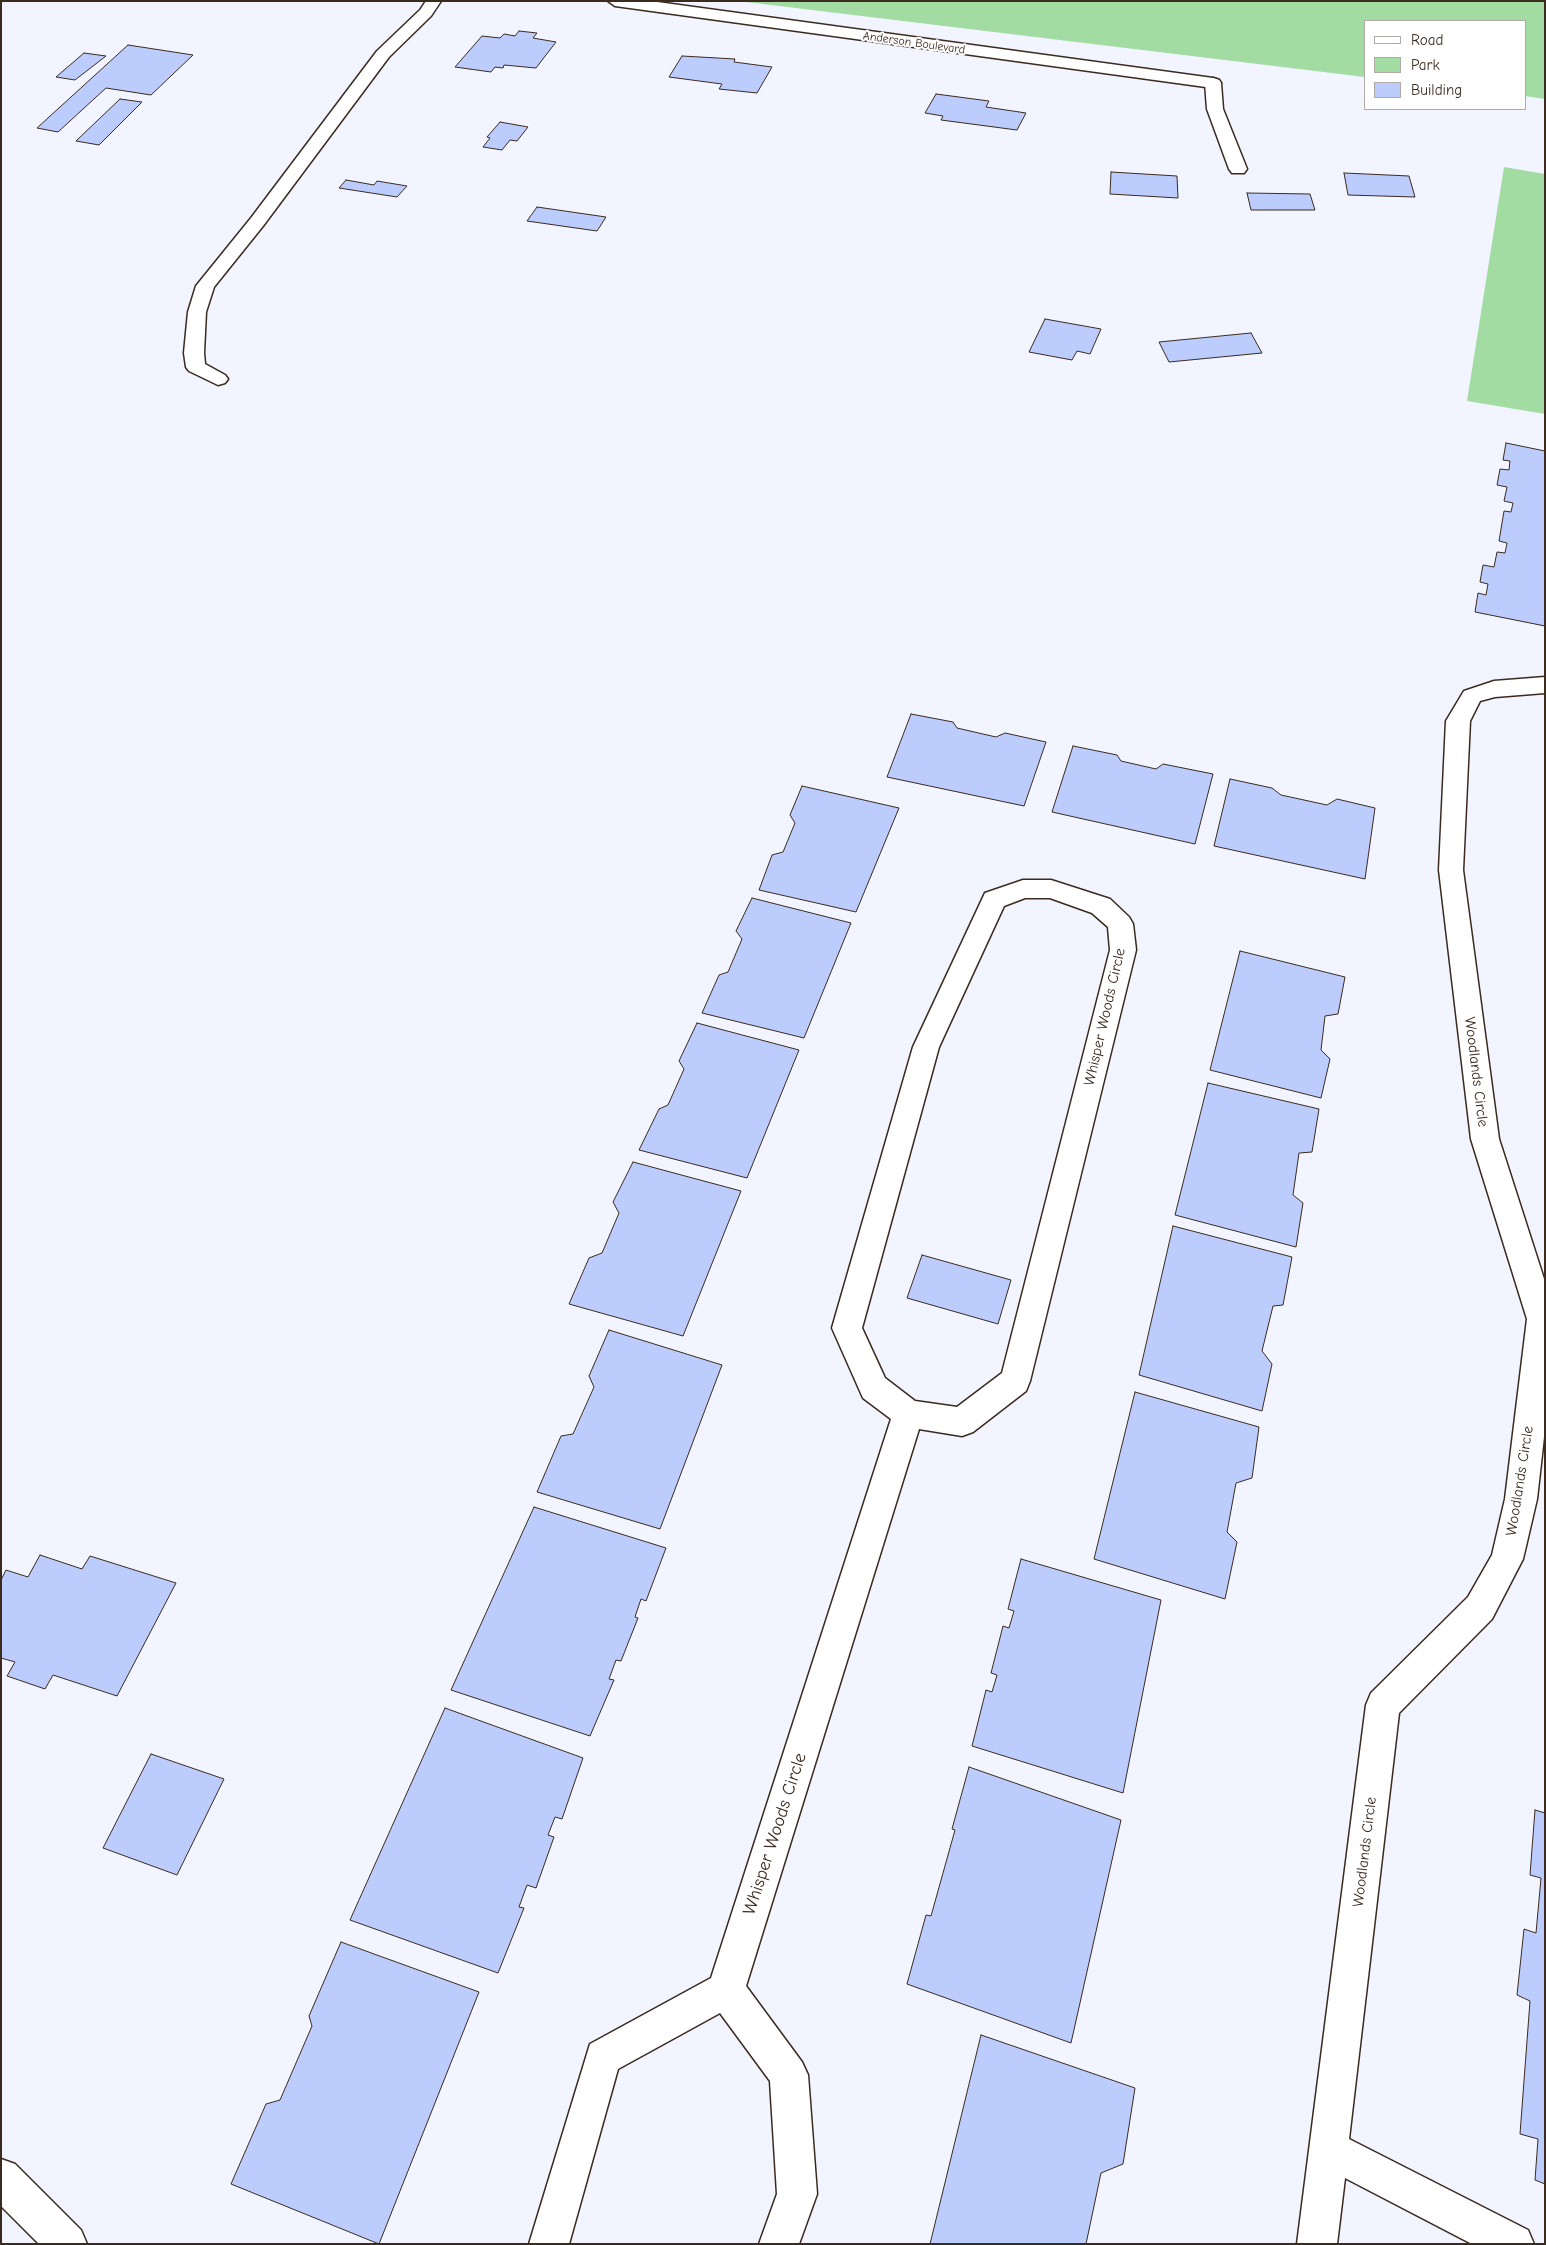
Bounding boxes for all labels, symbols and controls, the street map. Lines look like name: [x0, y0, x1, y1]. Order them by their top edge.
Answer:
legend: [1364, 20, 1526, 110]
street label: Anderson Boulevard: [862, 29, 966, 57]
text: Road: [1411, 31, 1443, 49]
text: Park: [1411, 56, 1440, 74]
text: Building: [1411, 81, 1462, 99]
street label: Whisper Woods Circle: [1080, 946, 1130, 1088]
street label: Woodlands Circle: [1460, 1016, 1492, 1128]
street label: Woodlands Circle: [1502, 1425, 1538, 1537]
street label: Whisper Woods Circle: [739, 1750, 811, 1918]
street label: Woodlands Circle: [1349, 1796, 1381, 1908]

